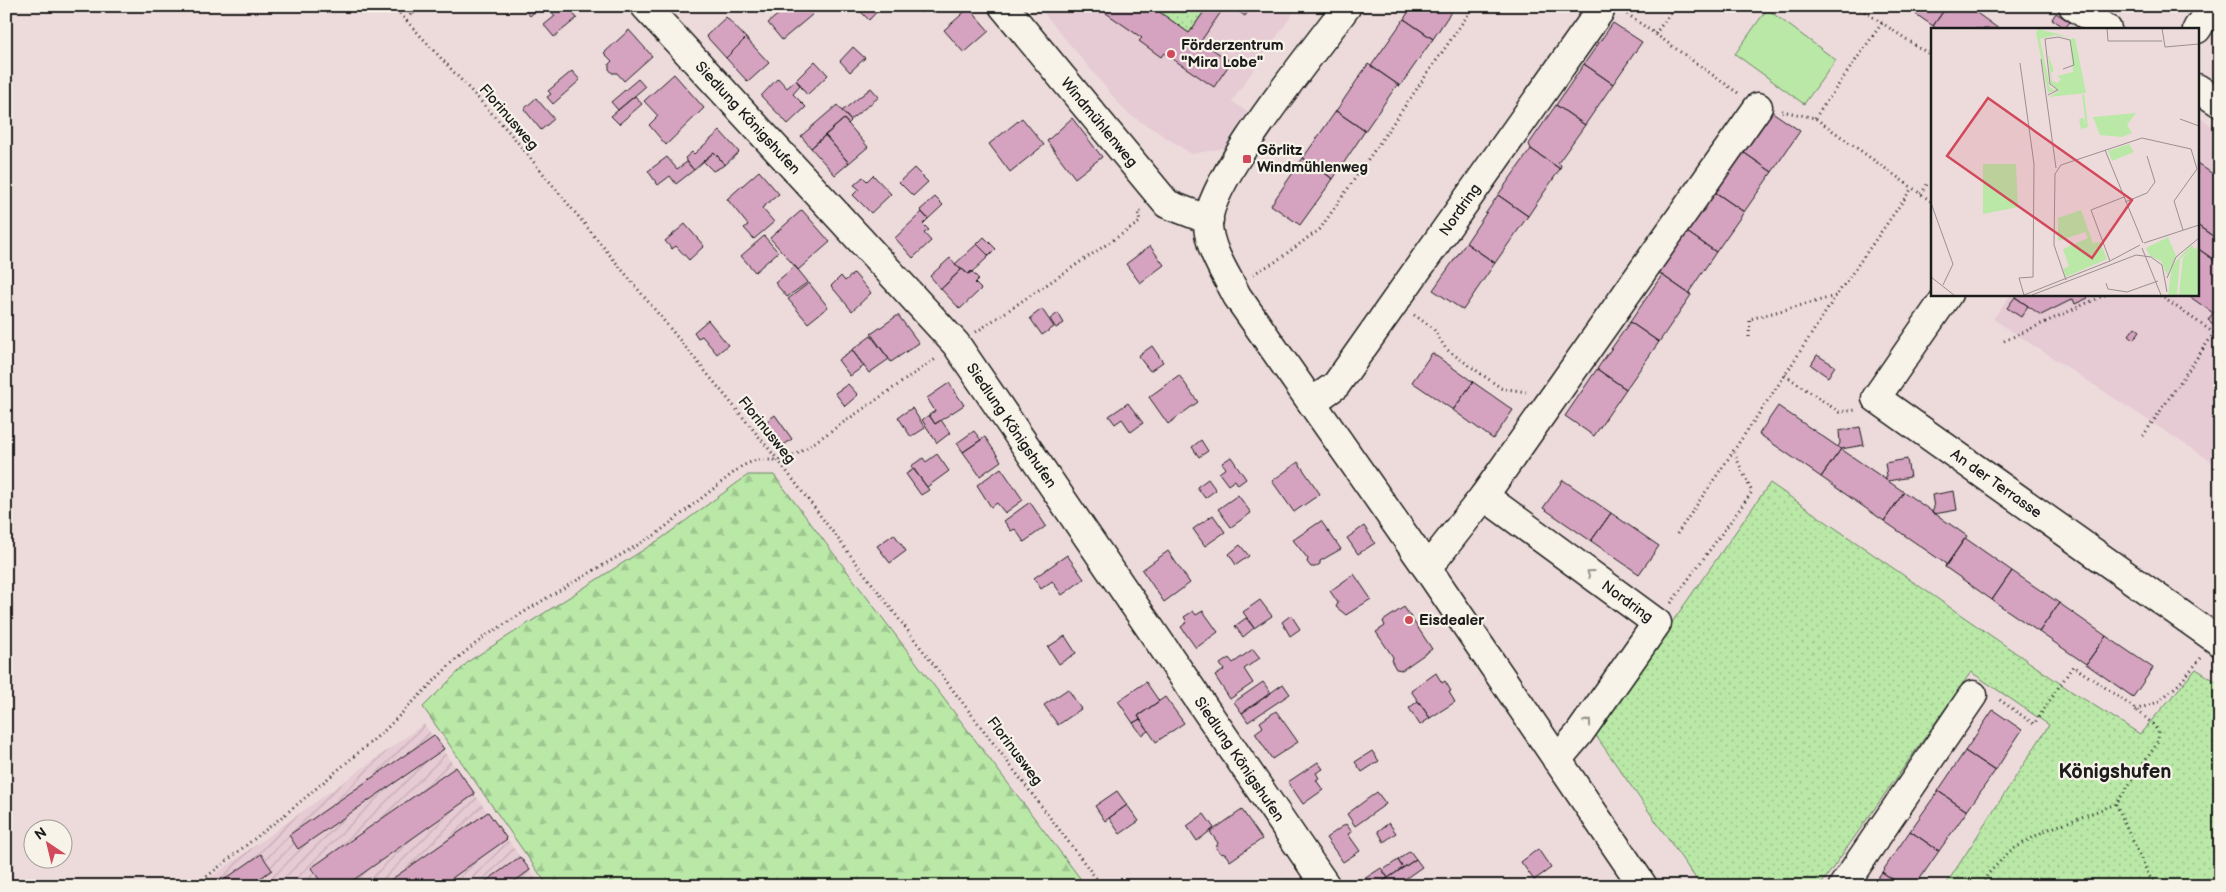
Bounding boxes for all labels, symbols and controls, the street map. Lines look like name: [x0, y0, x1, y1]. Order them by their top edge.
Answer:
inset map: [1931, 28, 2198, 295]
place label: Förderzentrum "Mira Lobe": [1181, 36, 1284, 72]
marker: Förderzentrum "Mira Lobe": [1165, 48, 1177, 60]
street label: Siedlung Königshufen: [691, 58, 804, 179]
street label: Windmühlenweg: [1056, 74, 1142, 171]
street label: Florinusweg: [475, 80, 542, 154]
place label: Görlitz Windmühlenweg: [1257, 141, 1368, 177]
marker: Görlitz Windmühlenweg: [1241, 153, 1253, 165]
street label: Nordring: [1435, 180, 1485, 240]
street label: Siedlung Königshufen: [962, 360, 1061, 492]
street label: Florinusweg: [734, 393, 800, 468]
street label: An der Terrasse: [1947, 445, 2045, 523]
one-way arrow: [1586, 570, 1595, 579]
street label: Nordring: [1598, 576, 1657, 627]
place label: Eisdealer: [1419, 611, 1485, 630]
marker: Eisdealer: [1403, 614, 1415, 626]
street label: Siedlung Königshufen: [1190, 693, 1288, 826]
street label: Florinusweg: [983, 713, 1047, 789]
one-way arrow: [1582, 718, 1591, 728]
district label: Königshufen: [2059, 760, 2172, 784]
north arrow: [22, 820, 72, 870]
text: N: [32, 824, 50, 844]

